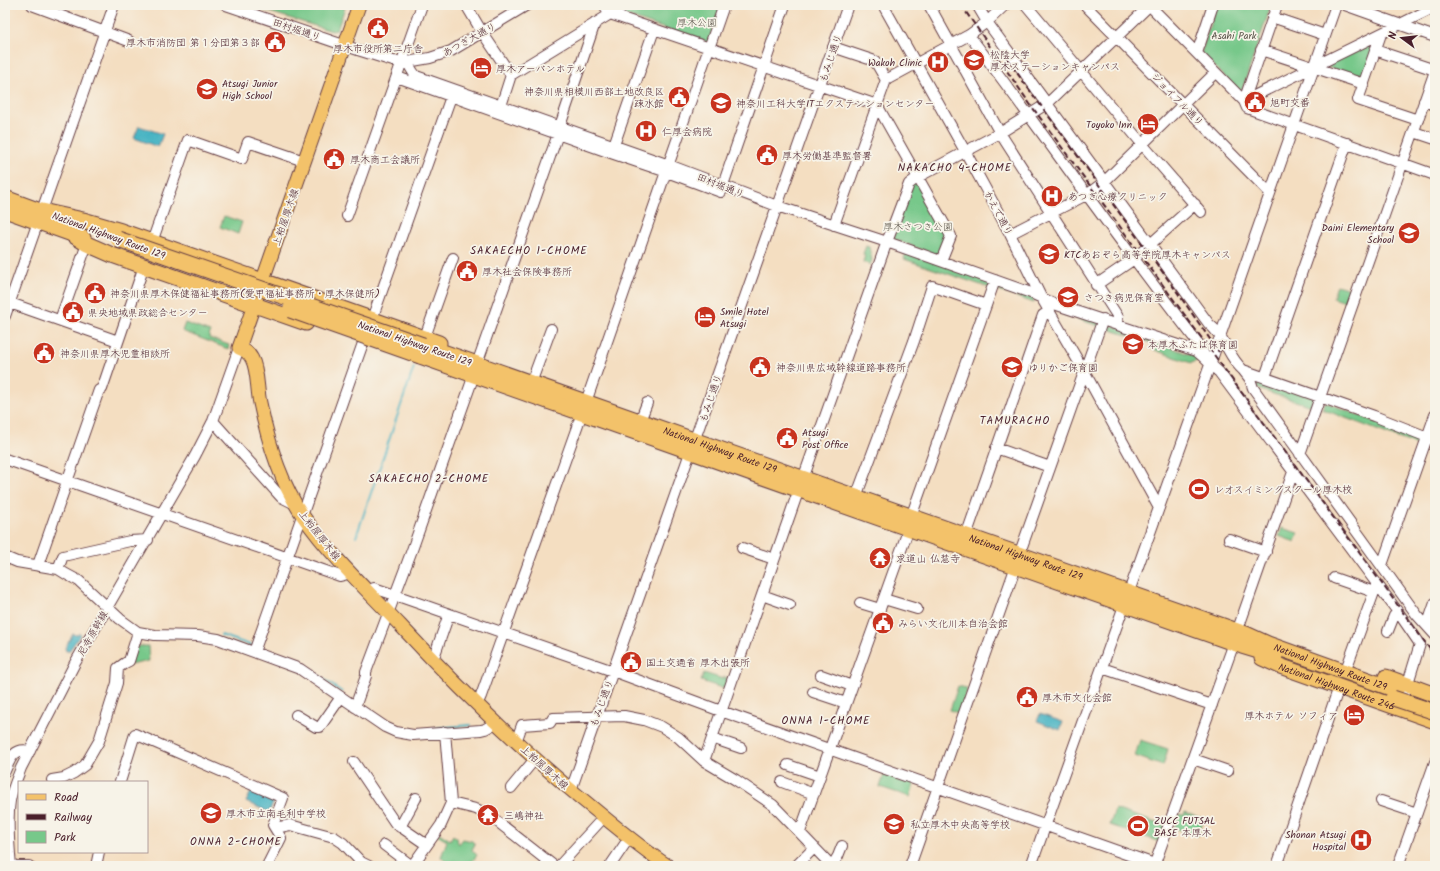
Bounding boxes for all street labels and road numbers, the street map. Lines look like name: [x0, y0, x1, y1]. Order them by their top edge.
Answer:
street label: 田村堀通り: [270, 14, 323, 46]
street label: あつぎ大通り: [440, 18, 499, 61]
street label: もみじ通り: [815, 32, 847, 85]
street label: ジョイフル通り: [1147, 69, 1207, 130]
street label: 田村堀通り: [694, 169, 747, 203]
street label: 上粕屋厚木線: [269, 186, 303, 248]
street label: かえで通り: [980, 188, 1017, 239]
street label: National Highway Route 129: [50, 208, 168, 264]
street label: National Highway Route 129: [356, 317, 474, 371]
street label: もみじ通り: [695, 372, 727, 425]
street label: National Highway Route 129: [661, 423, 779, 478]
street label: 上粕屋厚木線: [294, 507, 344, 564]
street label: National Highway Route 129: [967, 530, 1085, 585]
street label: 尼寺原幹線: [73, 608, 112, 659]
street label: National Highway Route 129: [1271, 640, 1389, 695]
street label: National Highway Route 246: [1276, 659, 1397, 715]
street label: もみじ通り: [586, 677, 618, 730]
street label: 上粕屋厚木線: [517, 742, 572, 794]

